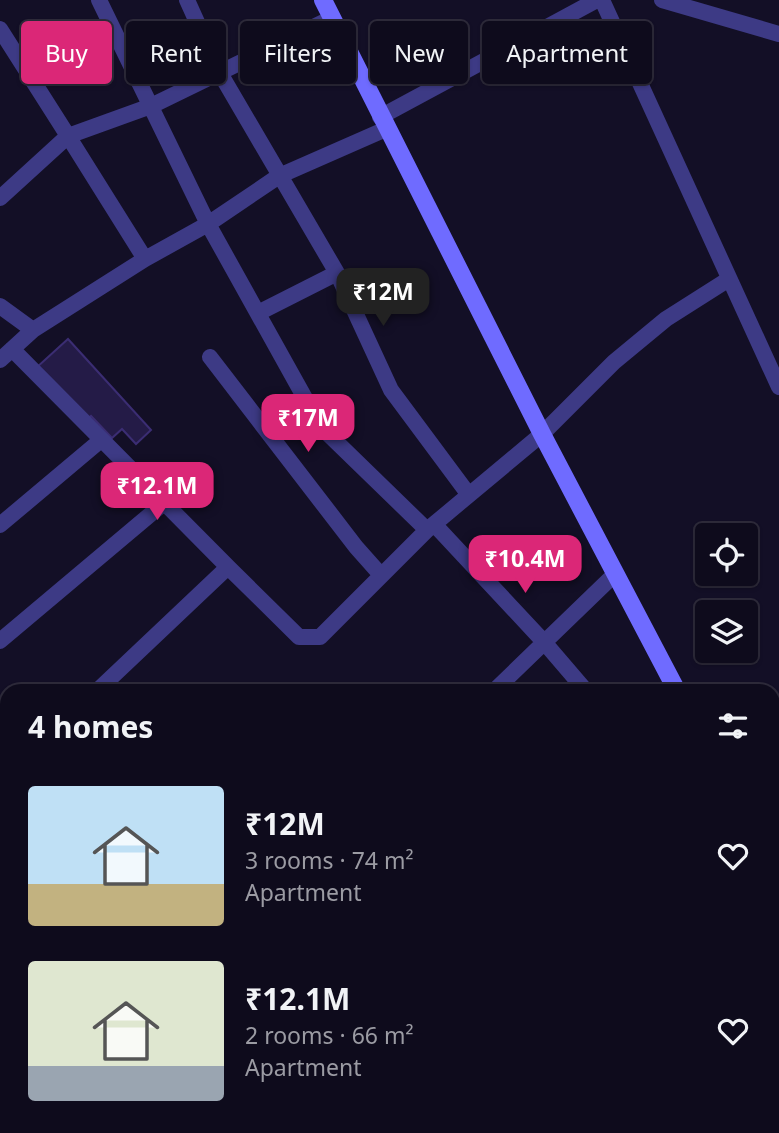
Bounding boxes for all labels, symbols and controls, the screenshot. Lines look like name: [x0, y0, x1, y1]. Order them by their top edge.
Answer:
chip: Buy: [21, 21, 112, 84]
chip: Rent: [126, 21, 226, 84]
chip: Filters: [240, 21, 356, 84]
chip: New: [370, 21, 468, 84]
chip: Apartment: [482, 21, 652, 84]
pin: ₹12M: [342, 268, 424, 328]
text: ₹12M: [352, 275, 414, 307]
pin: ₹17M: [267, 394, 349, 454]
text: ₹17M: [277, 401, 339, 433]
pin: ₹12.1M: [100, 462, 214, 522]
text: ₹12.1M: [117, 469, 197, 501]
map controls: [695, 523, 758, 663]
button: locate: [695, 523, 758, 586]
pin: ₹10.4M: [468, 536, 582, 595]
text: ₹10.4M: [485, 542, 565, 574]
button: layers: [695, 600, 758, 663]
text: 4 homes: [28, 706, 153, 747]
icon: filters: [714, 707, 752, 745]
text: ₹12M: [245, 803, 325, 844]
icon: home: [84, 814, 168, 898]
icon: heart: [714, 837, 752, 875]
text: 3 rooms · 74 m²: [245, 844, 414, 876]
text: Apartment: [245, 876, 362, 908]
text: ₹12.1M: [245, 978, 350, 1019]
icon: home: [84, 989, 168, 1073]
icon: heart: [714, 1012, 752, 1050]
text: 2 rooms · 66 m²: [245, 1019, 414, 1051]
text: Apartment: [245, 1051, 362, 1083]

